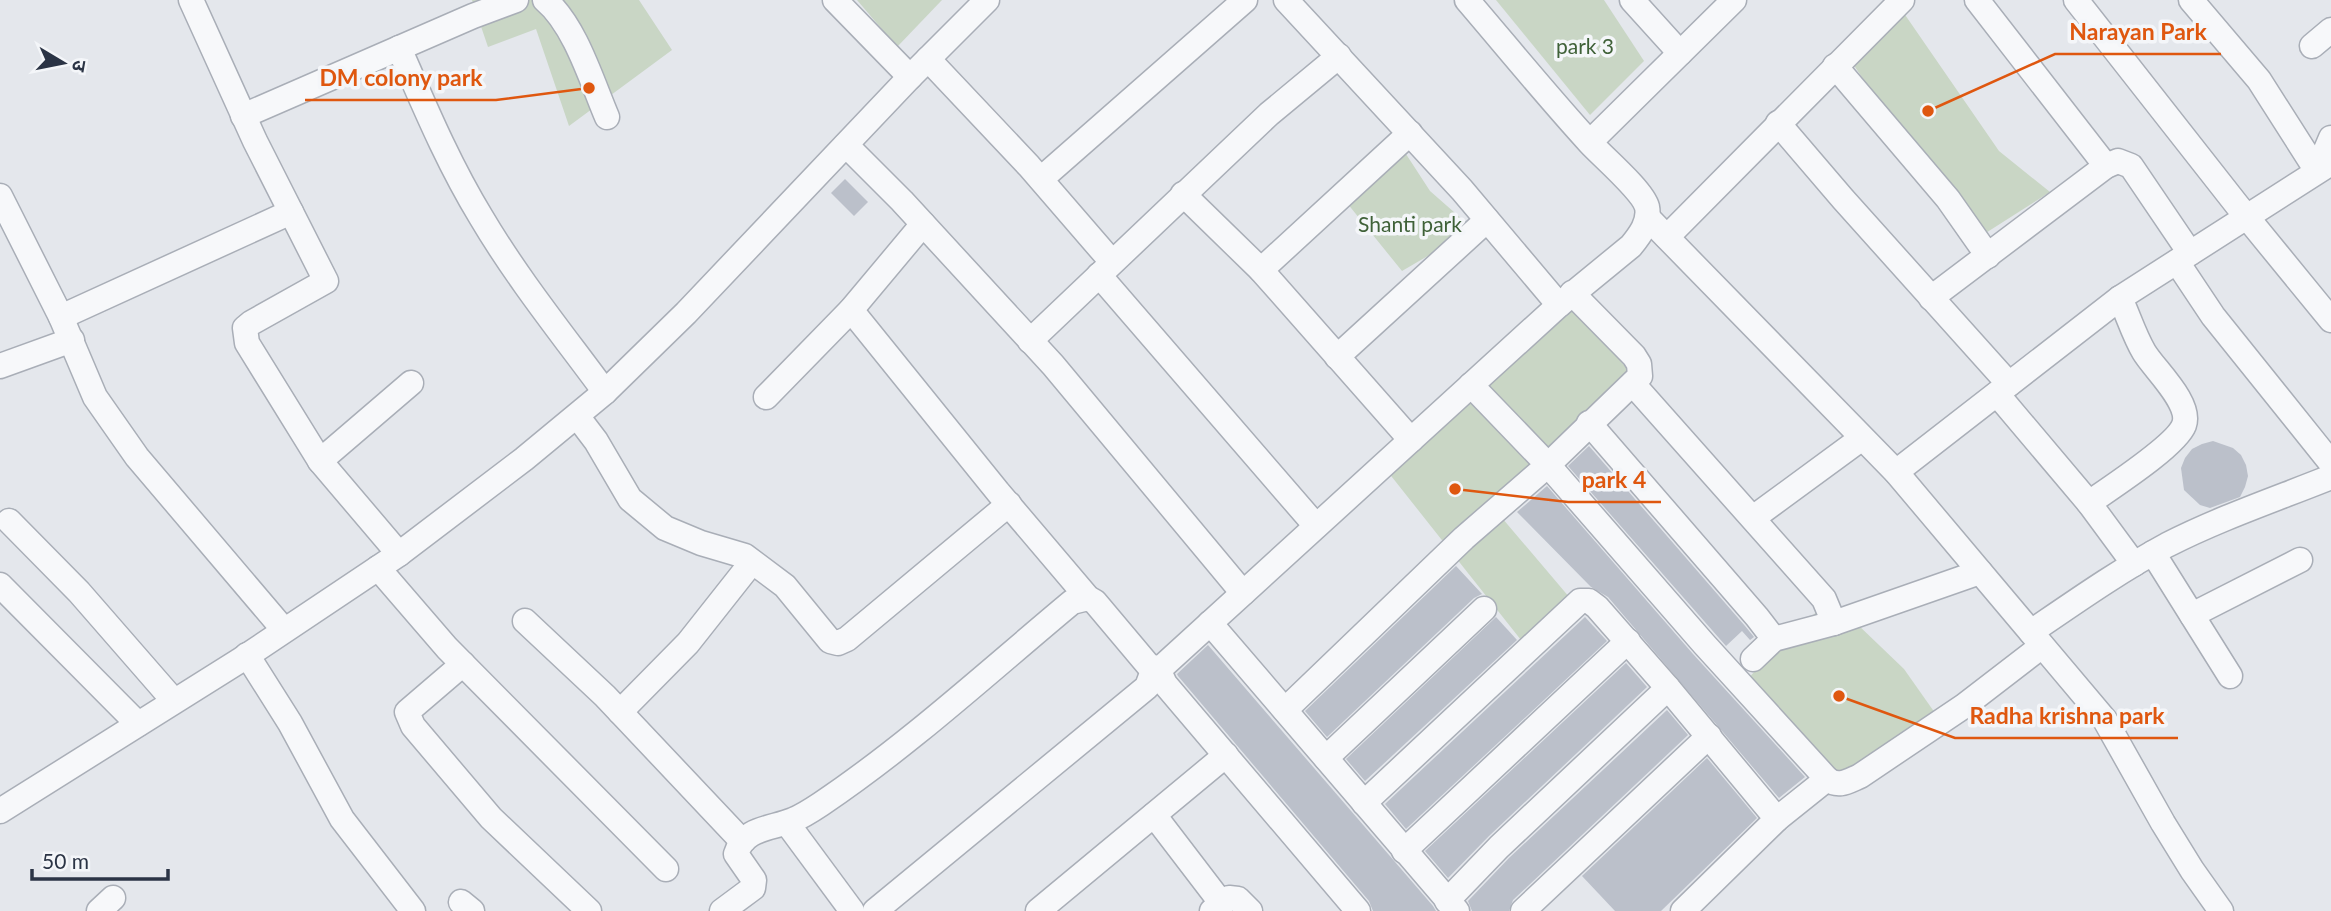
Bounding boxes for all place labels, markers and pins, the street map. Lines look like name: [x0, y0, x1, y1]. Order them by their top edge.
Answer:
callout: Narayan Park: [2055, 10, 2221, 54]
callout: DM colony park: [305, 56, 496, 100]
callout: park 4: [1568, 458, 1661, 502]
callout: Radha krishna park: [1955, 694, 2178, 738]

